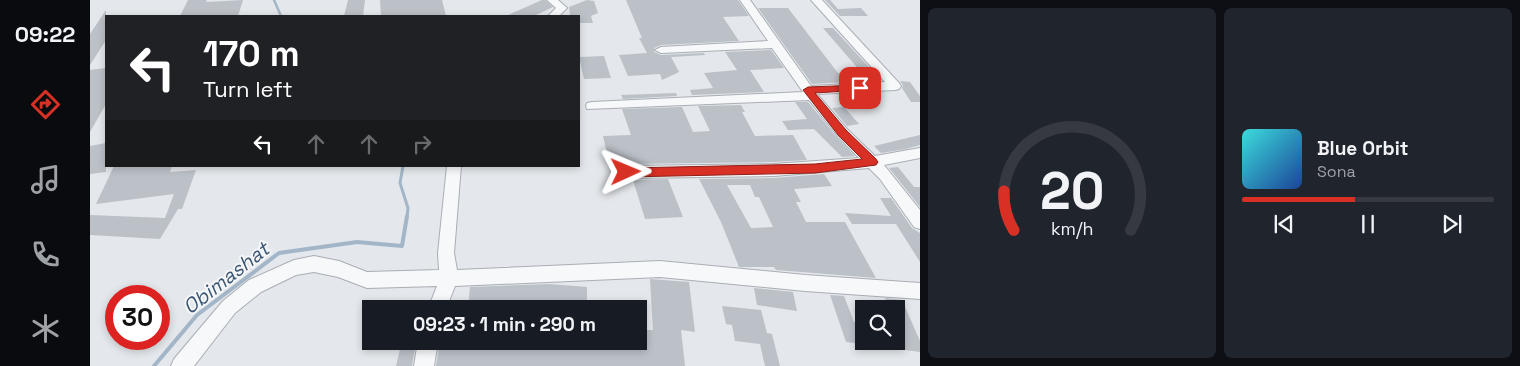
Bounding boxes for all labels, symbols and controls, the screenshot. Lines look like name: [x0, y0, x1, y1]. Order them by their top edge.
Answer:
text: 09:22: [15, 20, 75, 48]
text: 170 m: [203, 32, 300, 76]
icon: left: [120, 35, 185, 100]
pin: [839, 67, 881, 109]
icon: arrive: [846, 74, 874, 102]
text: Turn left: [203, 75, 293, 103]
icon: directions: [28, 87, 63, 122]
icon: left: [249, 130, 277, 158]
icon: ahead: [302, 130, 330, 158]
icon: ahead: [355, 130, 383, 158]
icon: right: [408, 130, 436, 158]
text: Blue Orbit: [1317, 136, 1408, 161]
position arrow: [599, 145, 651, 197]
text: 20: [1040, 158, 1104, 224]
text: Sona: [1317, 161, 1356, 182]
icon: music: [28, 162, 63, 197]
icon: previous: [1270, 210, 1298, 238]
icon: pause: [1354, 210, 1382, 238]
icon: next: [1438, 210, 1466, 238]
text: km/h: [1051, 217, 1093, 240]
water label: Obimashat: [178, 235, 276, 320]
icon: phone: [28, 237, 63, 272]
speed limit sign: 30: [105, 285, 170, 350]
map controls: [855, 300, 905, 350]
button: search: [855, 300, 905, 350]
icon: climate: [28, 311, 63, 346]
text: 09:23 · 1 min · 290 m: [413, 312, 596, 337]

